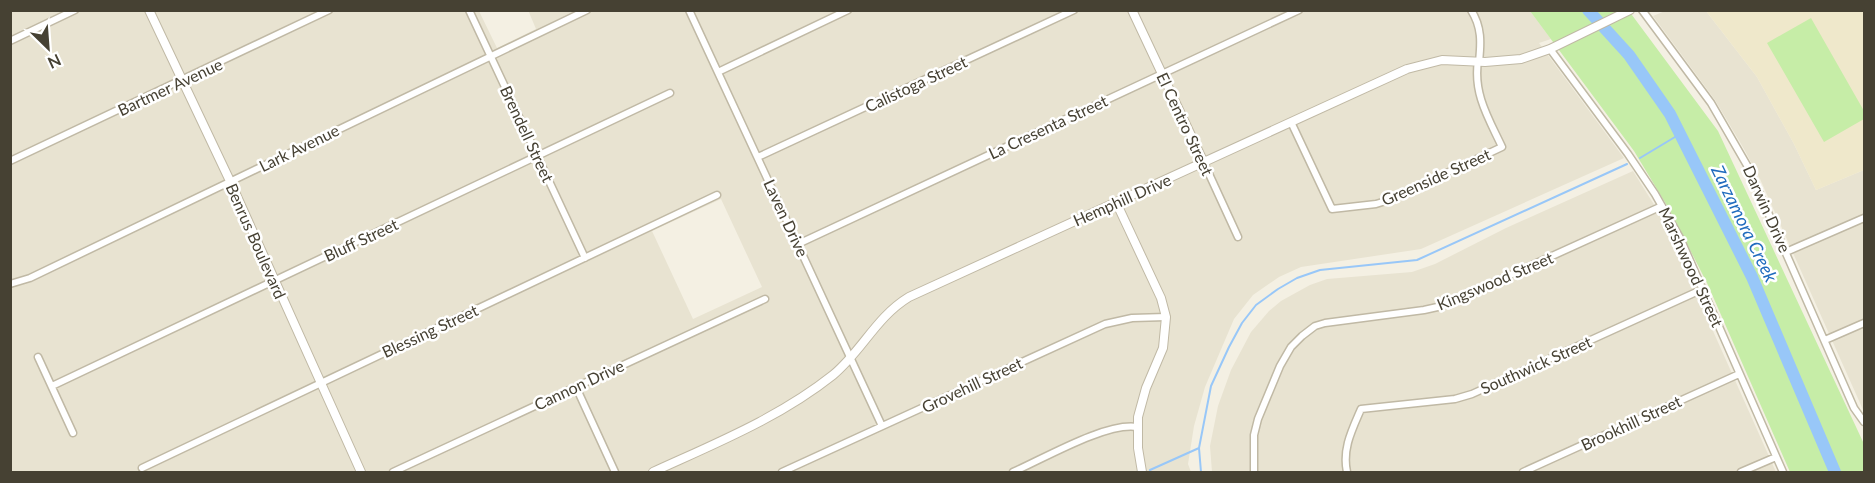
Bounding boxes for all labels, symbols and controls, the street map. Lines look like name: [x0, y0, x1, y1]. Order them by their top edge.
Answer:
north arrow: [18, 18, 78, 78]
text: N: [45, 51, 64, 73]
street label: Calistoga Street: [862, 51, 970, 115]
street label: Bartmer Avenue: [114, 54, 225, 119]
street label: El Centro Street: [1153, 69, 1218, 179]
street label: Brendell Street: [497, 83, 558, 185]
street label: La Cresenta Street: [985, 91, 1110, 162]
street label: Lark Avenue: [256, 120, 342, 175]
street label: Greenside Street: [1378, 144, 1493, 209]
water label: Zarzamora Creek: [1707, 161, 1783, 286]
street label: Darwin Drive: [1740, 162, 1795, 255]
street label: Hemphill Drive: [1070, 169, 1174, 230]
street label: Laven Drive: [760, 176, 813, 260]
street label: Benrus Boulevard: [223, 180, 290, 301]
street label: Marshwood Street: [1655, 204, 1728, 330]
street label: Bluff Street: [321, 214, 401, 265]
street label: Kingswood Street: [1434, 247, 1556, 314]
street label: Blessing Street: [379, 300, 481, 361]
street label: Southwick Street: [1477, 331, 1595, 398]
street label: Grovehill Street: [918, 353, 1025, 416]
street label: Cannon Drive: [531, 355, 627, 414]
street label: Brookhill Street: [1578, 391, 1684, 454]

